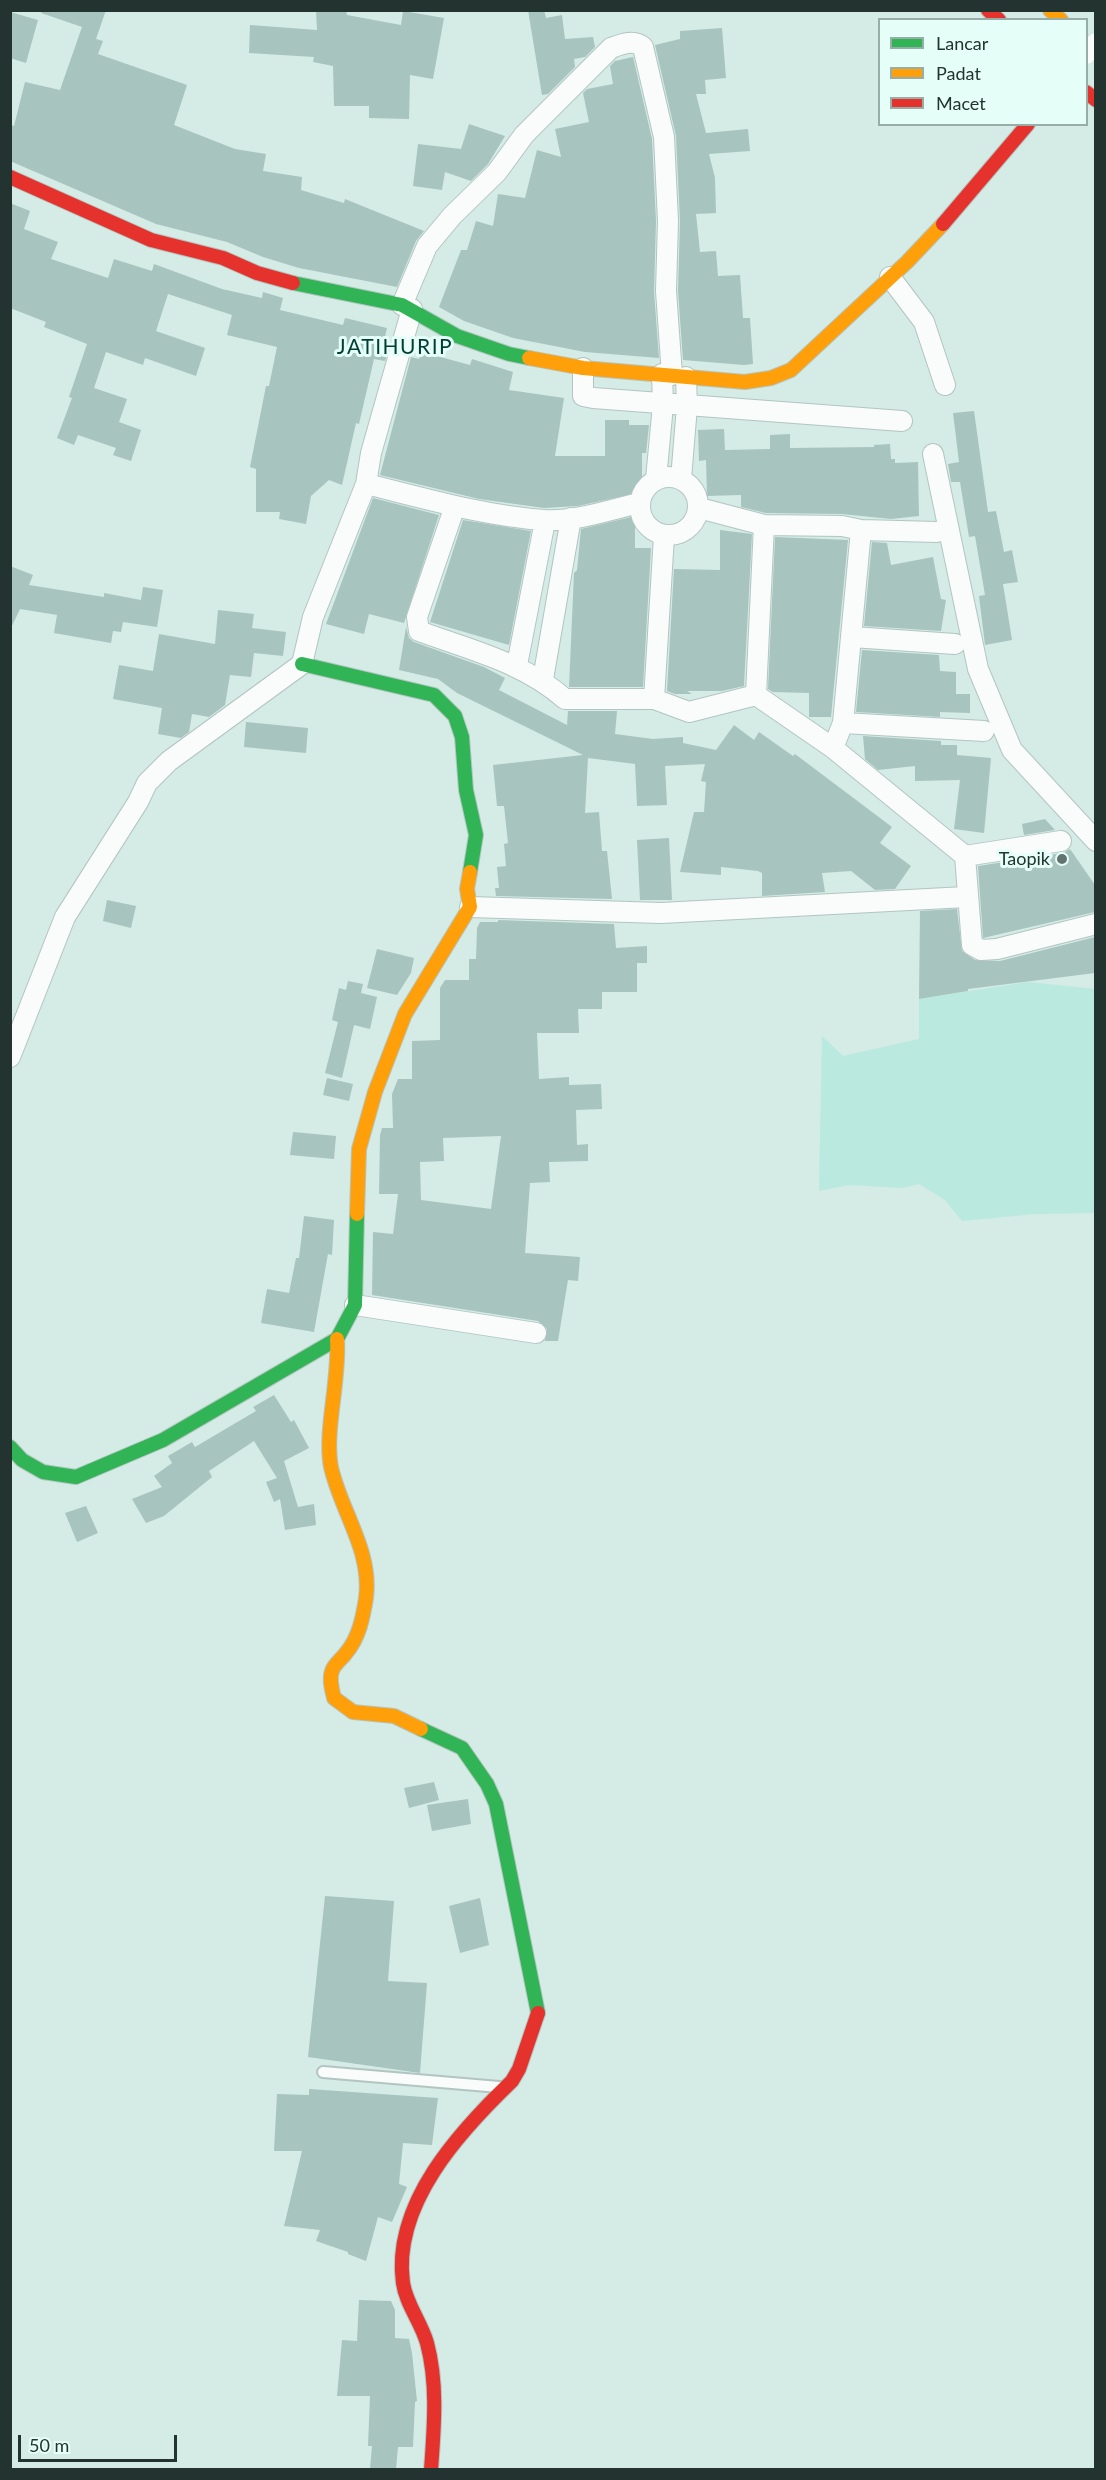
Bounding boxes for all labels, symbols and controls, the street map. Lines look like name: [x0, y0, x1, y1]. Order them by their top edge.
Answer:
legend: [878, 18, 1088, 126]
text: Lancar: [936, 32, 988, 54]
text: Padat: [936, 62, 981, 84]
text: Macet: [936, 92, 986, 114]
district label: JATIHURIP: [337, 334, 453, 360]
place label: Taopik: [999, 848, 1050, 870]
marker: Taopik: [1055, 852, 1069, 866]
scale bar: [21, 2423, 180, 2461]
text: 50 m: [29, 2434, 69, 2456]

